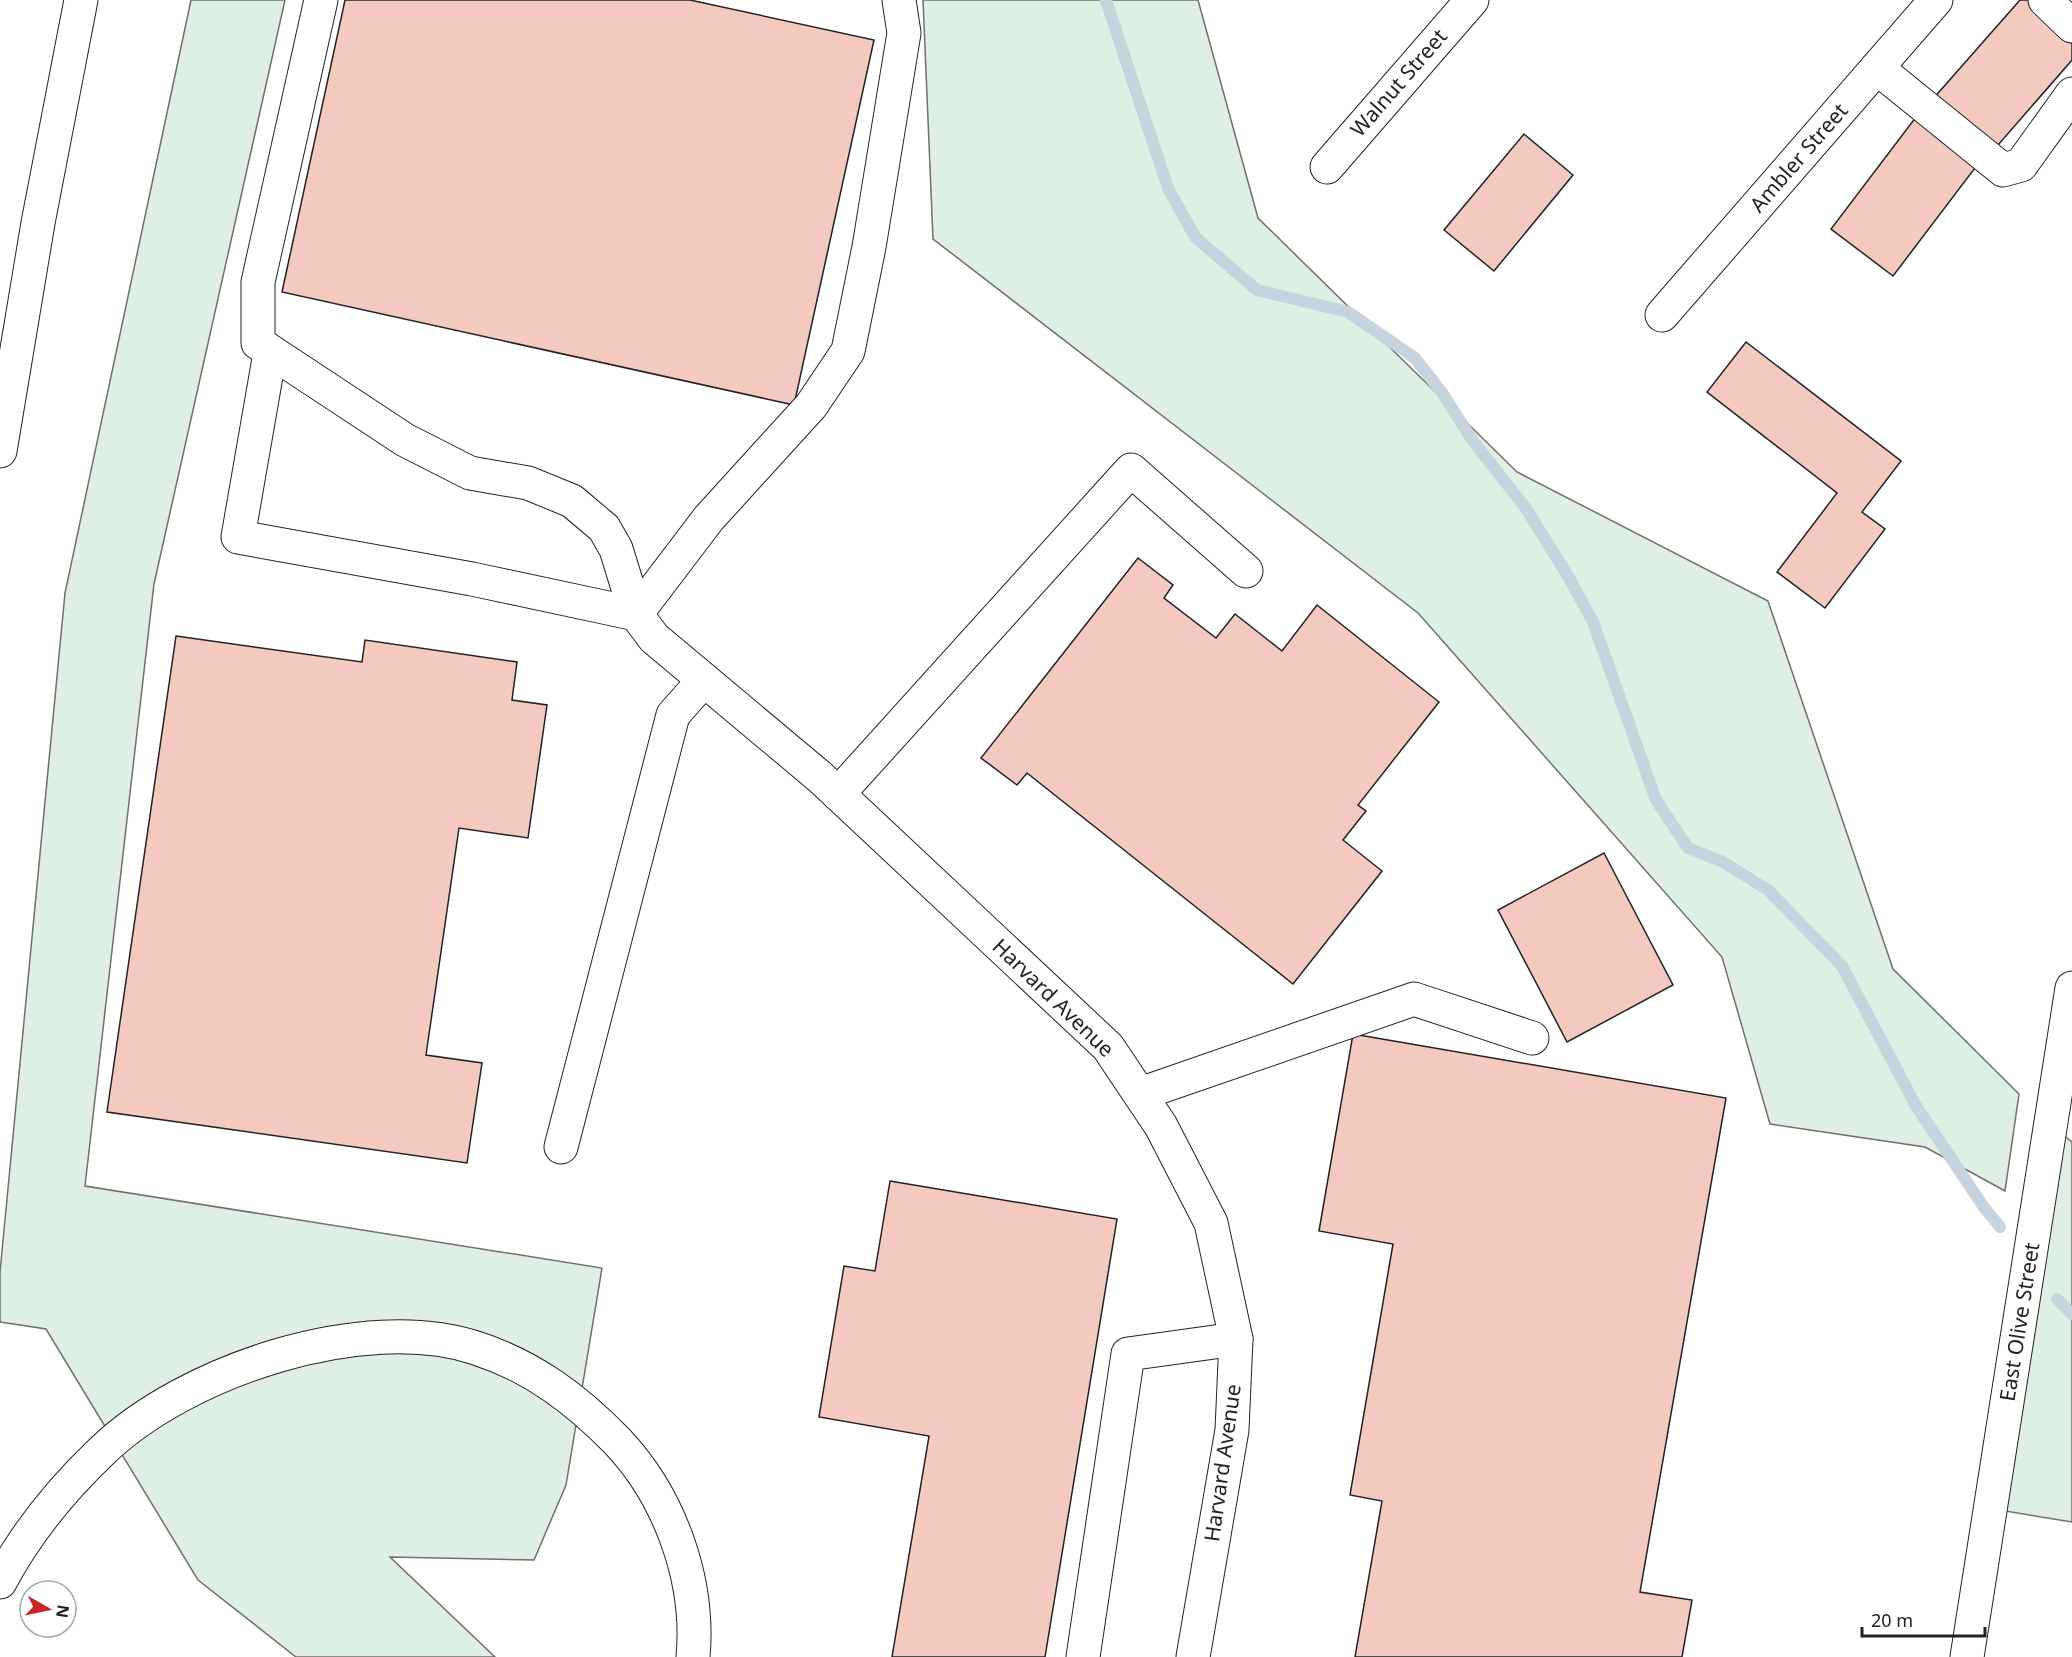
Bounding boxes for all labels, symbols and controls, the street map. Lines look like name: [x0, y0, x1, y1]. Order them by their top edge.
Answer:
street label: Walnut Street: [1344, 22, 1453, 142]
street label: Ambler Street: [1743, 97, 1854, 218]
street label: Harvard Avenue: [987, 932, 1121, 1063]
street label: East Olive Street: [1993, 1240, 2045, 1403]
street label: Harvard Avenue: [1197, 1382, 1247, 1543]
north arrow: [18, 1579, 78, 1639]
scale bar: [1862, 1600, 1985, 1638]
text: N: [51, 1603, 75, 1619]
text: 20 m: [1871, 1608, 1913, 1632]

